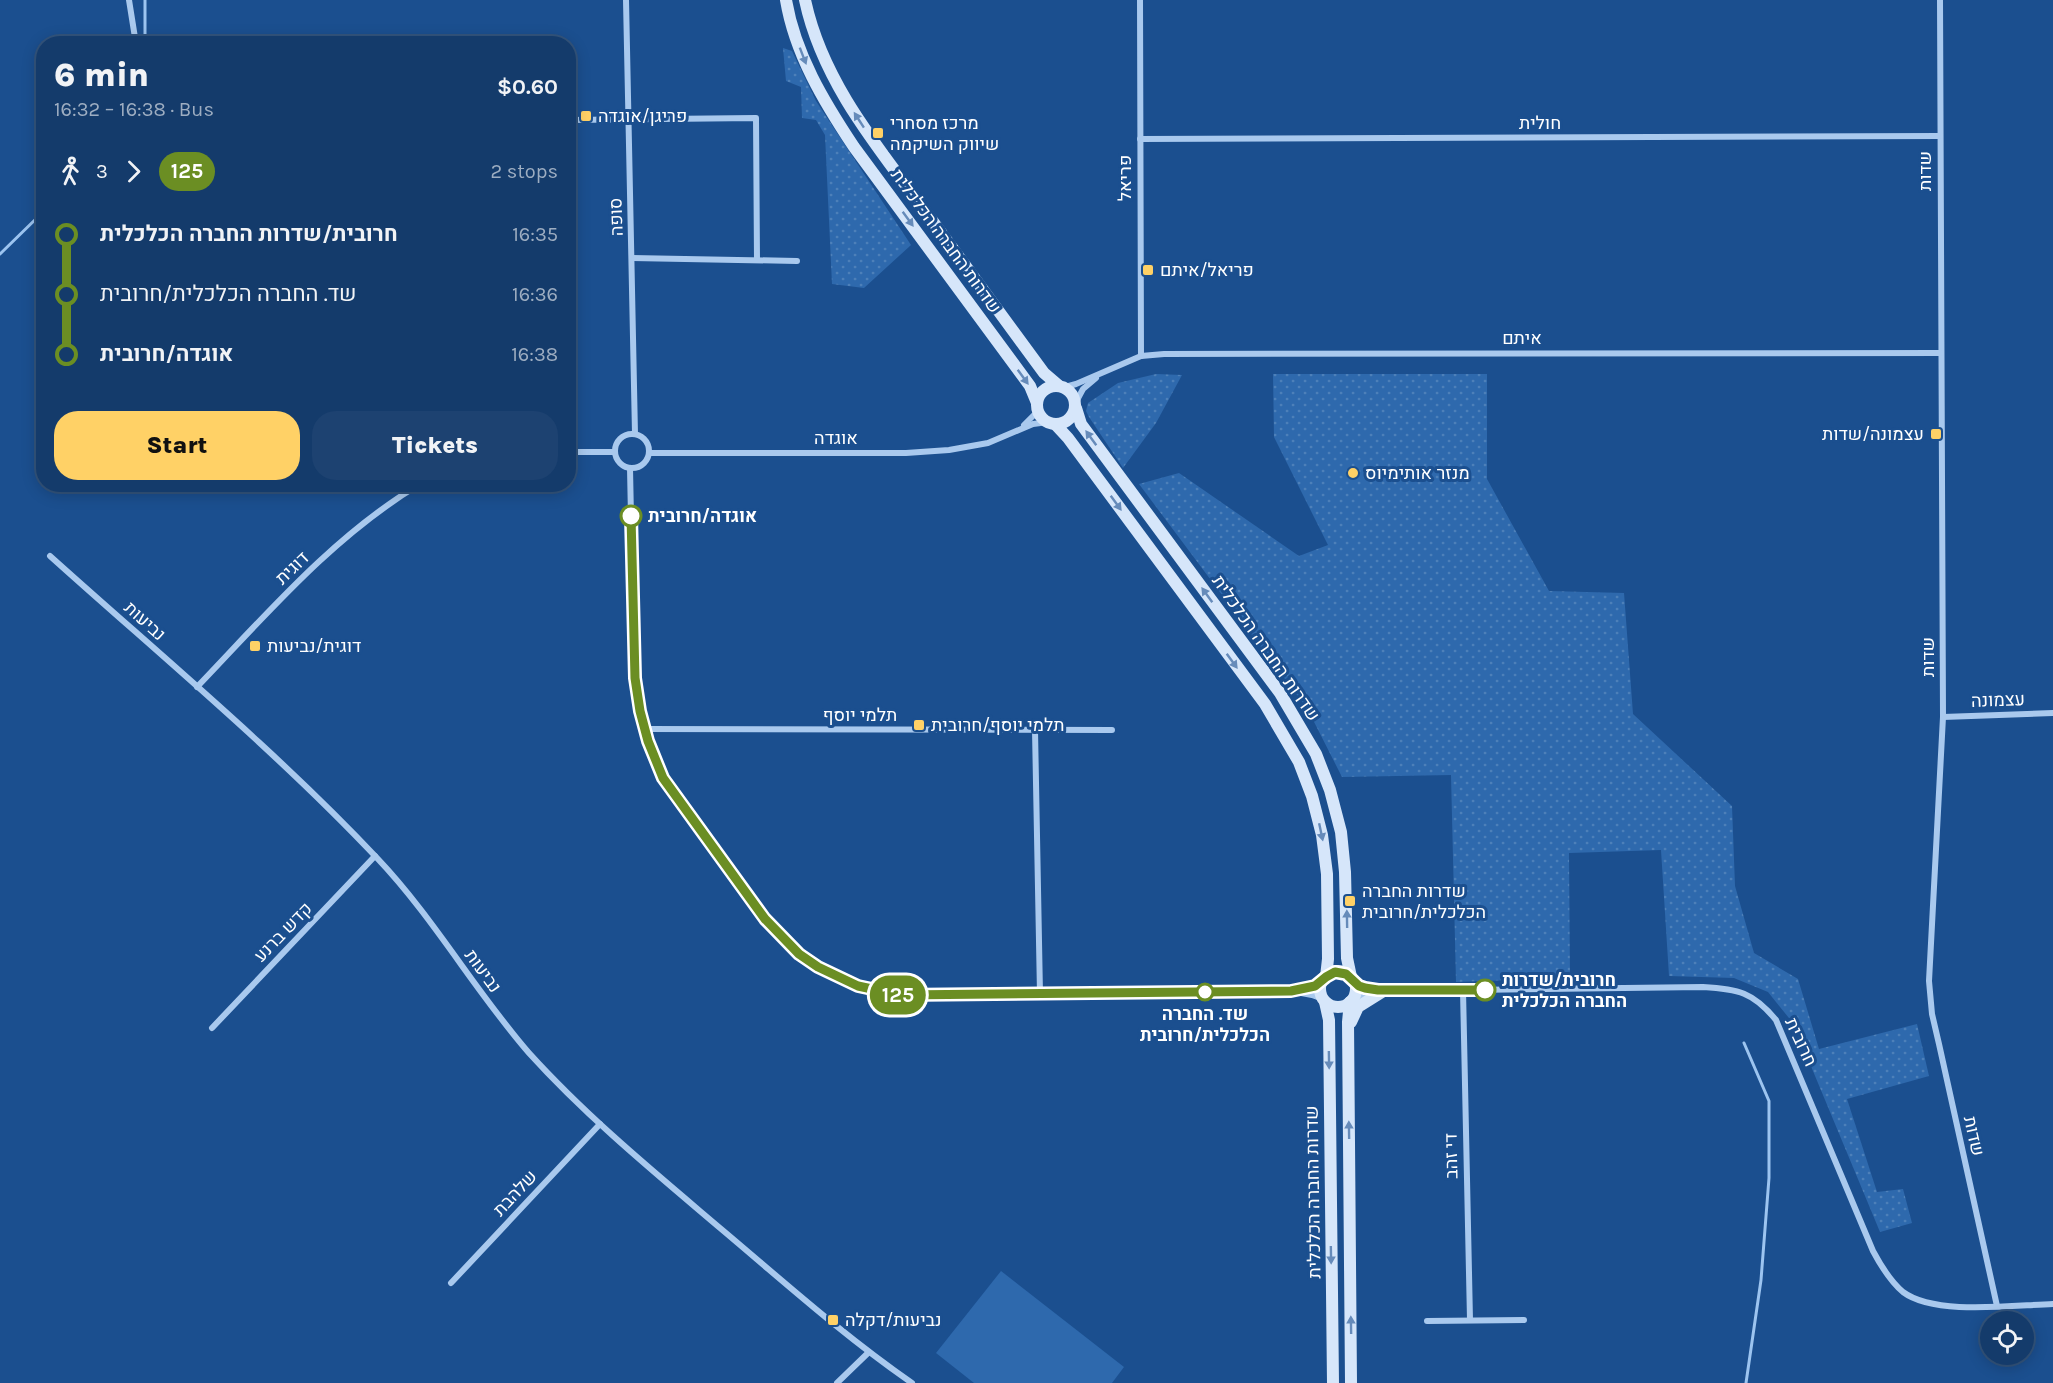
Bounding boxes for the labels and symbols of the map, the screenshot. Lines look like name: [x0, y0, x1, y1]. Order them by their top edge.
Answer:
one-way arrow: [798, 47, 808, 65]
place label: פריגן/אוגדה: [598, 105, 687, 127]
marker: פריגן/אוגדה: [579, 109, 593, 123]
place label: מרכז מסחרי שיווק השיקמה: [890, 112, 999, 155]
street label: חולית: [1519, 112, 1561, 134]
one-way arrow: [853, 113, 865, 129]
marker: מרכז מסחרי שיווק השיקמה: [871, 126, 885, 140]
street label: שדות: [1914, 151, 1936, 191]
street label: פריאל: [1114, 155, 1136, 201]
street label: שדרות החברה הכלכלית: [886, 165, 1006, 317]
street label: סופה: [604, 197, 628, 237]
one-way arrow: [901, 212, 913, 227]
place label: פריאל/איתם: [1160, 259, 1254, 281]
marker: פריאל/איתם: [1141, 263, 1155, 277]
street label: איתם: [1502, 327, 1542, 349]
one-way arrow: [1017, 368, 1029, 384]
place label: עצמונה/שדות: [1822, 423, 1924, 445]
street label: אוגדה: [814, 427, 858, 449]
marker: עצמונה/שדות: [1929, 427, 1943, 441]
one-way arrow: [1085, 430, 1097, 446]
place label: מנזר אותימיוס: [1365, 462, 1470, 484]
marker: מנזר אותימיוס: [1346, 466, 1360, 480]
one-way arrow: [1110, 496, 1122, 511]
marker: אוגדה/חרובית: [620, 505, 642, 527]
place label: אוגדה/חרובית: [648, 505, 757, 527]
street label: דוגית: [271, 547, 313, 589]
street label: שדרות החברה הכלכלית: [1207, 571, 1325, 725]
one-way arrow: [1201, 587, 1213, 602]
street label: נביעות: [120, 597, 170, 645]
place label: דוגית/נביעות: [267, 635, 362, 657]
street label: שדות: [1917, 637, 1939, 677]
marker: דוגית/נביעות: [248, 639, 262, 653]
one-way arrow: [1226, 652, 1238, 668]
street label: עצמונה: [1971, 688, 2025, 712]
street label: תלמי יוסף: [823, 704, 897, 726]
place label: תלמי יוסף/חרובית: [931, 714, 1065, 736]
marker: תלמי יוסף/חרובית: [912, 718, 926, 732]
one-way arrow: [1317, 822, 1326, 841]
place label: שדרות החברה הכלכלית/חרובית: [1362, 880, 1486, 923]
marker: שדרות החברה הכלכלית/חרובית: [1343, 894, 1357, 908]
street label: קדש ברנע: [249, 898, 317, 966]
one-way arrow: [1342, 910, 1351, 929]
street label: נביעות: [460, 945, 506, 997]
place label: חרובית/שדרות החברה הכלכלית: [1502, 969, 1627, 1012]
line badge: 125: [864, 976, 932, 1014]
marker: חרובית/שדרות החברה הכלכלית: [1474, 979, 1496, 1001]
marker: שד. החברה הכלכלית/חרובית: [1196, 983, 1214, 1001]
place label: שד. החברה הכלכלית/חרובית: [1140, 1003, 1270, 1046]
street label: חרובית: [1780, 1014, 1822, 1070]
one-way arrow: [1324, 1050, 1334, 1069]
street label: שדרות החברה הכלכלית: [1300, 1105, 1326, 1279]
street label: שדות: [1959, 1114, 1989, 1158]
one-way arrow: [1344, 1120, 1354, 1139]
street label: די זהב: [1440, 1133, 1462, 1179]
street label: שלהבת: [488, 1165, 542, 1221]
one-way arrow: [1326, 1245, 1336, 1264]
place label: נביעות/דקלה: [845, 1309, 942, 1331]
marker: נביעות/דקלה: [826, 1313, 840, 1327]
one-way arrow: [1346, 1315, 1356, 1334]

